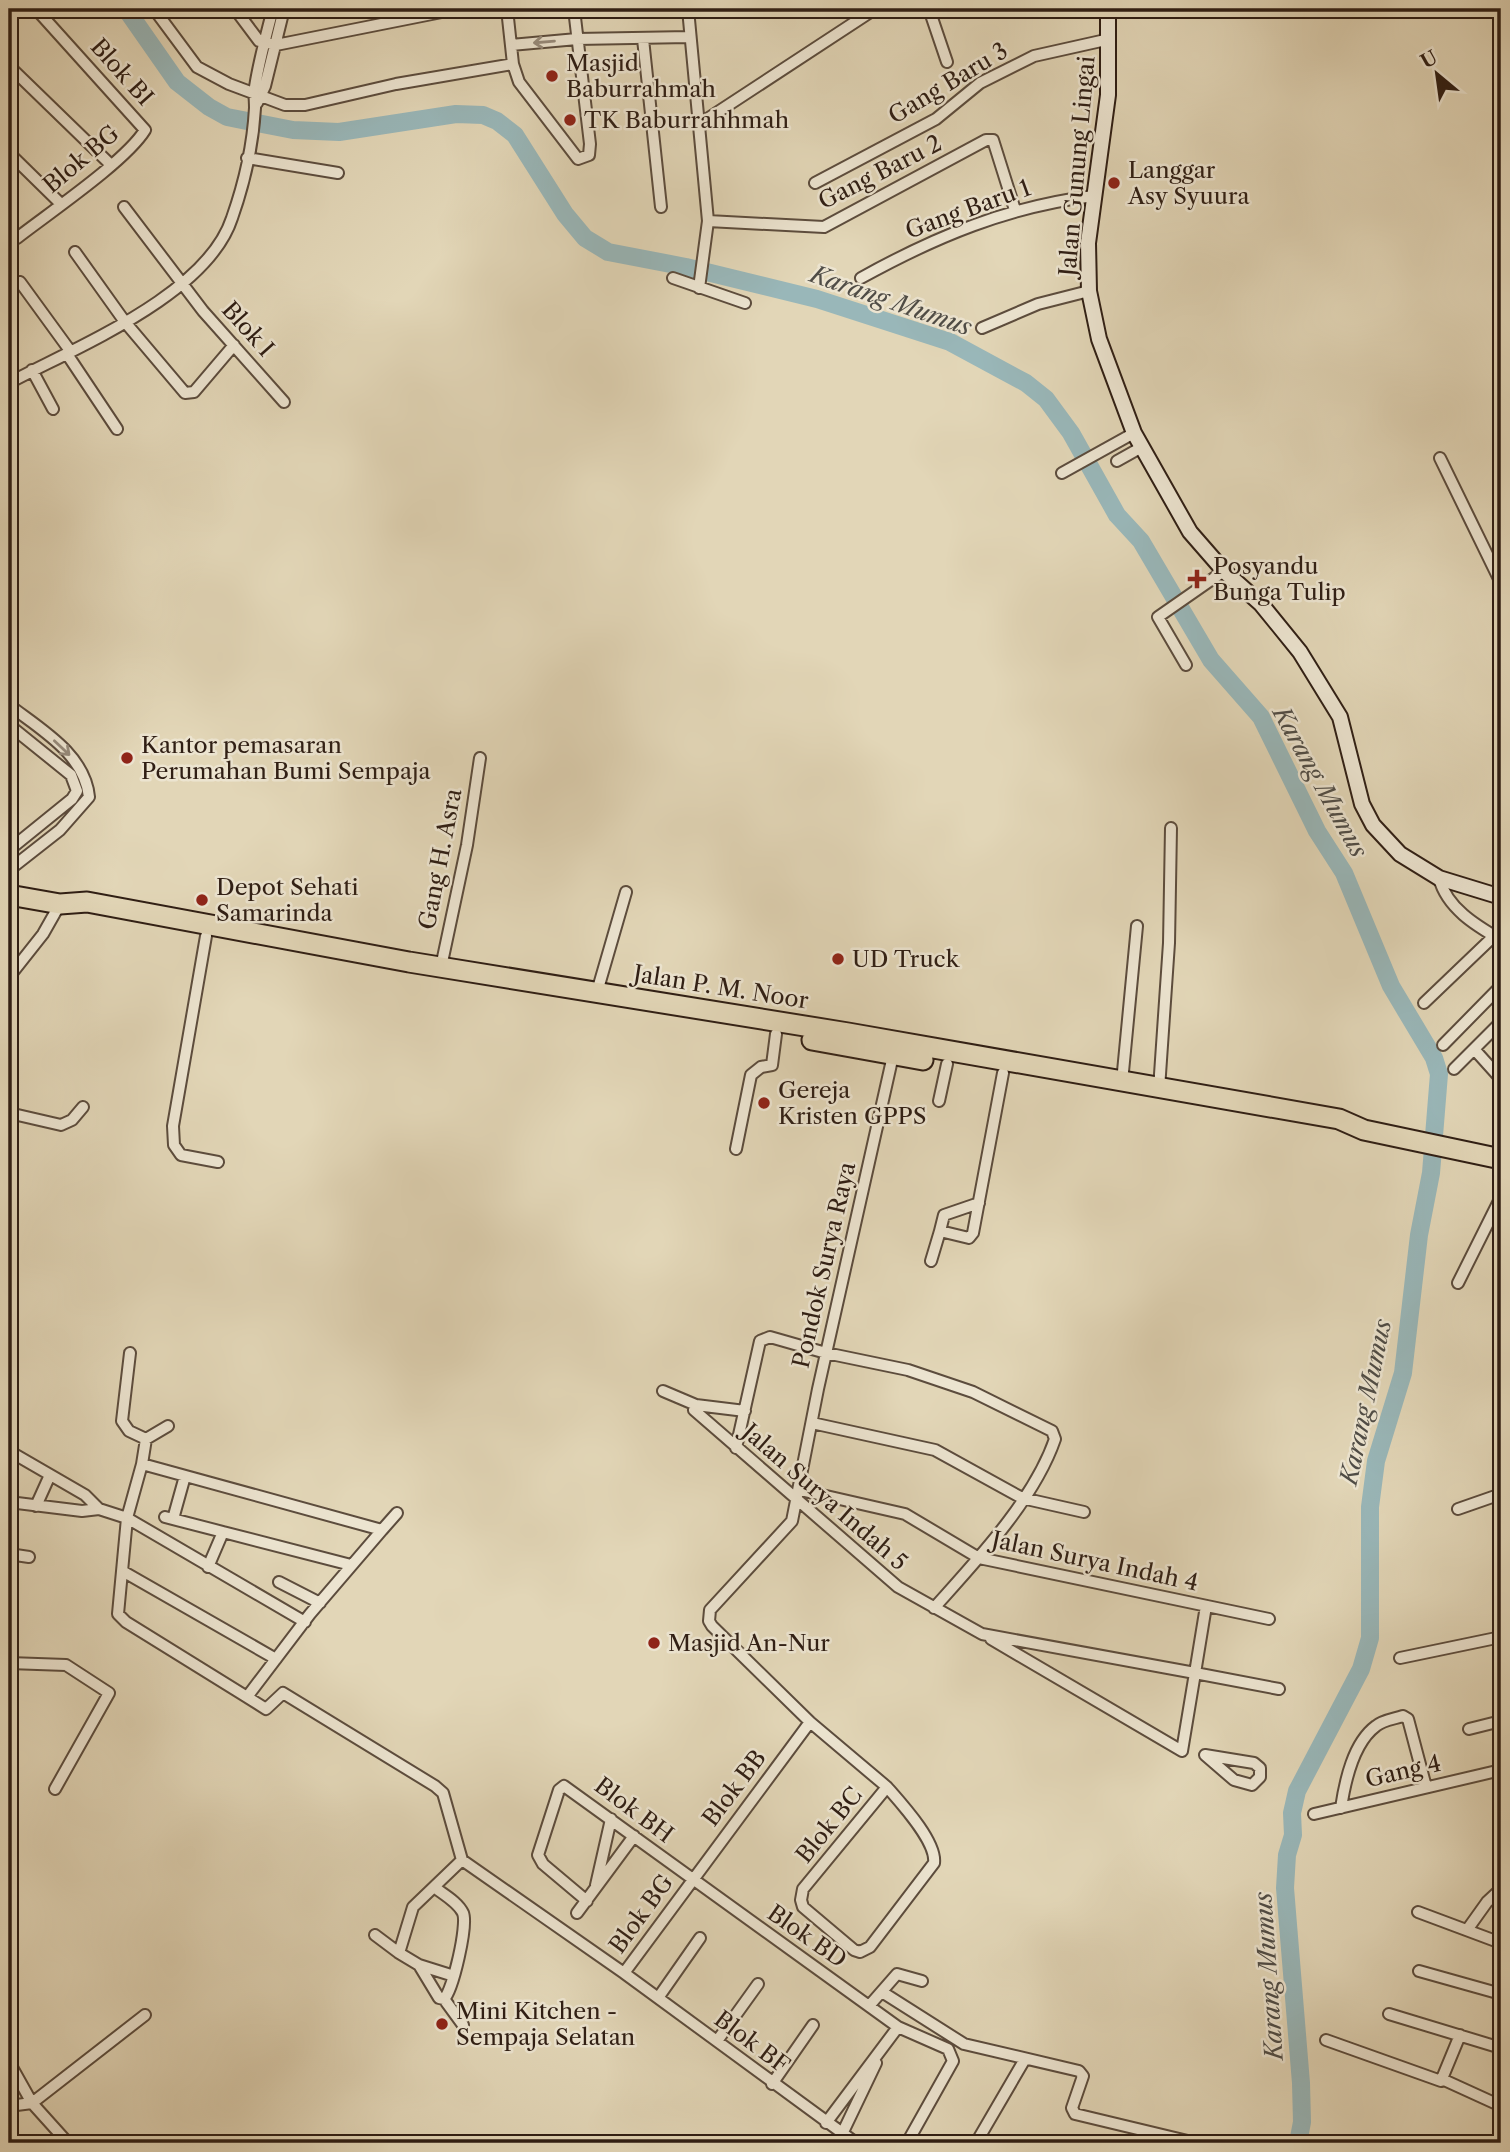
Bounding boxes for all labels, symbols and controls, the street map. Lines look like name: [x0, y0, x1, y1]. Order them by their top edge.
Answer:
street label: Blok BI: [85, 33, 159, 111]
one-way arrow: [533, 36, 556, 49]
street label: Gang Baru 3: [883, 36, 1013, 130]
north arrow: [1402, 38, 1472, 108]
text: U: [1417, 45, 1442, 73]
place label: Masjid Baburrahmah: [566, 49, 716, 103]
street label: Jalan Gunung Lingai: [1053, 55, 1101, 280]
marker: Masjid Baburrahmah: [544, 68, 560, 84]
place label: TK Baburrahhmah: [584, 106, 789, 134]
marker: TK Baburrahhmah: [562, 112, 578, 128]
street label: Blok BG: [37, 119, 125, 199]
street label: Gang Baru 2: [814, 129, 946, 215]
place label: Langgar Asy Syuura: [1127, 156, 1250, 210]
street label: Gang Baru 1: [902, 173, 1035, 245]
marker: Langgar Asy Syuura: [1106, 175, 1122, 191]
water label: Karang Mumus: [805, 259, 976, 342]
street label: Blok I: [216, 296, 280, 362]
place label: Posyandu Bunga Tulip: [1213, 552, 1346, 606]
marker: Posyandu Bunga Tulip: [1187, 569, 1207, 589]
water label: Karang Mumus: [1266, 699, 1374, 863]
place label: Kantor pemasaran Perumahan Bumi Sempaja: [141, 731, 432, 785]
one-way arrow: [53, 740, 70, 757]
marker: Kantor pemasaran Perumahan Bumi Sempaja: [119, 750, 135, 766]
street label: Gang H. Asra: [413, 785, 468, 932]
place label: Depot Sehati Samarinda: [216, 873, 358, 927]
marker: Depot Sehati Samarinda: [194, 892, 210, 908]
place label: UD Truck: [852, 945, 961, 973]
marker: UD Truck: [830, 951, 846, 967]
street label: Jalan P. M. Noor: [629, 959, 811, 1015]
place label: Gereja Kristen GPPS: [778, 1076, 927, 1130]
marker: Gereja Kristen GPPS: [756, 1095, 772, 1111]
street label: Pondok Surya Raya: [787, 1158, 862, 1371]
water label: Karang Mumus: [1333, 1316, 1397, 1489]
street label: Jalan Surya Indah 5: [735, 1416, 913, 1576]
street label: Jalan Surya Indah 4: [986, 1525, 1201, 1597]
place label: Masjid An-Nur: [668, 1629, 830, 1657]
marker: Masjid An-Nur: [646, 1635, 662, 1651]
street label: Blok BB: [696, 1744, 772, 1832]
street label: Gang 4: [1363, 1749, 1443, 1793]
street label: Blok BH: [589, 1771, 679, 1849]
street label: Blok BC: [790, 1781, 868, 1869]
street label: Blok BG: [603, 1869, 679, 1959]
water label: Karang Mumus: [1248, 1890, 1289, 2063]
street label: Blok BD: [762, 1899, 852, 1973]
place label: Mini Kitchen - Sempaja Selatan: [456, 1997, 635, 2051]
street label: Blok BF: [709, 2005, 795, 2079]
marker: Mini Kitchen - Sempaja Selatan: [434, 2016, 450, 2032]

